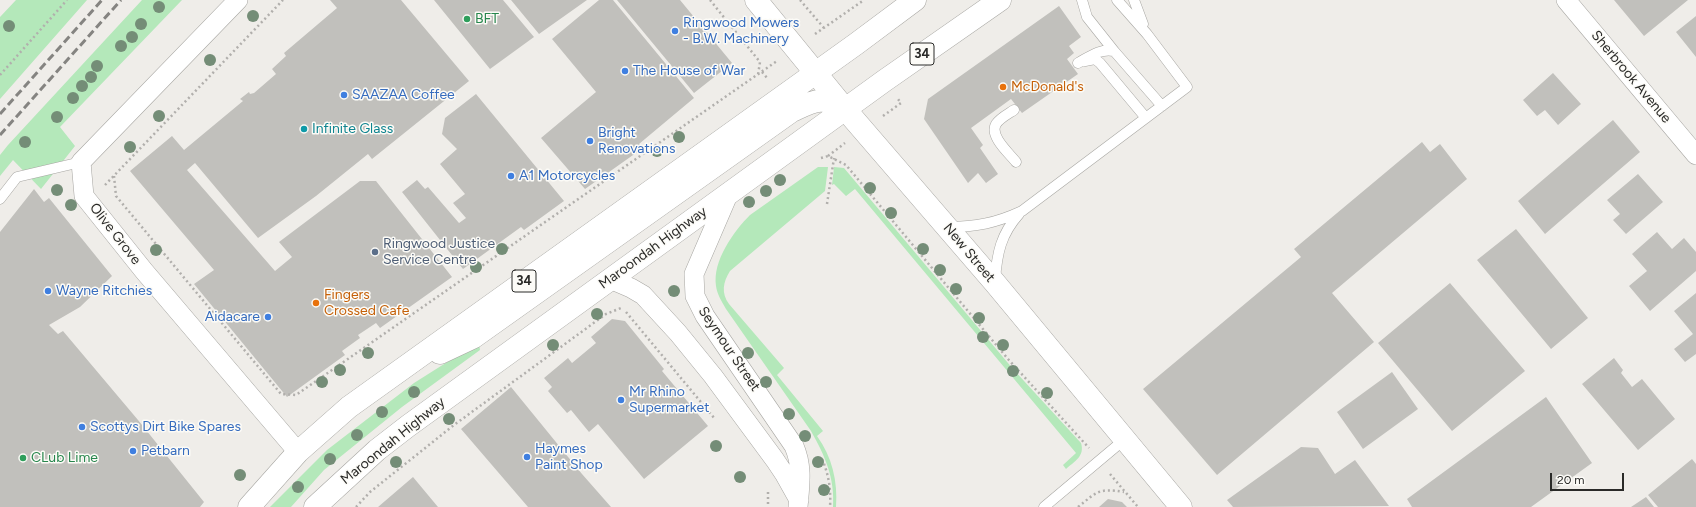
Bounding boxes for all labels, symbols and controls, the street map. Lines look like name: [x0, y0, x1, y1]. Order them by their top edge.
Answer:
place label: BFT: [475, 11, 499, 27]
marker: BFT: [462, 14, 472, 24]
place label: Ringwood Mowers - B.W. Machinery: [683, 15, 799, 48]
marker: Ringwood Mowers - B.W. Machinery: [670, 26, 680, 36]
street label: Sherbrook Avenue: [1587, 27, 1675, 127]
road number: 34: [910, 43, 934, 65]
place label: The House of War: [633, 63, 745, 79]
marker: The House of War: [620, 66, 630, 76]
place label: McDonald's: [1011, 79, 1084, 95]
marker: McDonald's: [998, 82, 1008, 92]
place label: SAAZAA Coffee: [352, 87, 455, 103]
marker: SAAZAA Coffee: [339, 90, 349, 100]
place label: Infinite Glass: [312, 121, 393, 137]
marker: Infinite Glass: [299, 124, 309, 134]
place label: Bright Renovations: [598, 125, 675, 158]
marker: Bright Renovations: [585, 136, 595, 146]
place label: A1 Motorcycles: [519, 168, 615, 184]
marker: A1 Motorcycles: [506, 171, 516, 181]
street label: Olive Grove: [86, 200, 144, 268]
street label: Maroondah Highway: [596, 203, 710, 293]
street label: New Street: [939, 220, 999, 286]
place label: Ringwood Justice Service Centre: [383, 236, 495, 268]
marker: Ringwood Justice Service Centre: [370, 247, 380, 257]
road number: 34: [512, 270, 536, 292]
place label: Wayne Ritchies: [56, 283, 152, 299]
marker: Wayne Ritchies: [43, 286, 53, 296]
place label: Fingers Crossed Cafe: [324, 287, 409, 320]
marker: Fingers Crossed Cafe: [311, 298, 321, 308]
street label: Seymour Street: [694, 303, 764, 395]
place label: Aidacare: [205, 309, 260, 325]
marker: Aidacare: [263, 312, 273, 322]
place label: Mr Rhino Supermarket: [629, 384, 709, 416]
street label: Maroondah Highway: [337, 394, 449, 488]
marker: Mr Rhino Supermarket: [616, 395, 626, 405]
place label: Scottys Dirt Bike Spares: [90, 419, 241, 435]
marker: Scottys Dirt Bike Spares: [77, 422, 87, 432]
place label: Haymes Paint Shop: [535, 441, 603, 474]
place label: Petbarn: [141, 443, 190, 459]
marker: Petbarn: [128, 446, 138, 456]
place label: CLub Lime: [31, 450, 98, 466]
marker: Haymes Paint Shop: [522, 452, 532, 462]
marker: CLub Lime: [18, 453, 28, 463]
scale bar: [1552, 465, 1626, 491]
text: 20 m: [1557, 473, 1585, 487]

